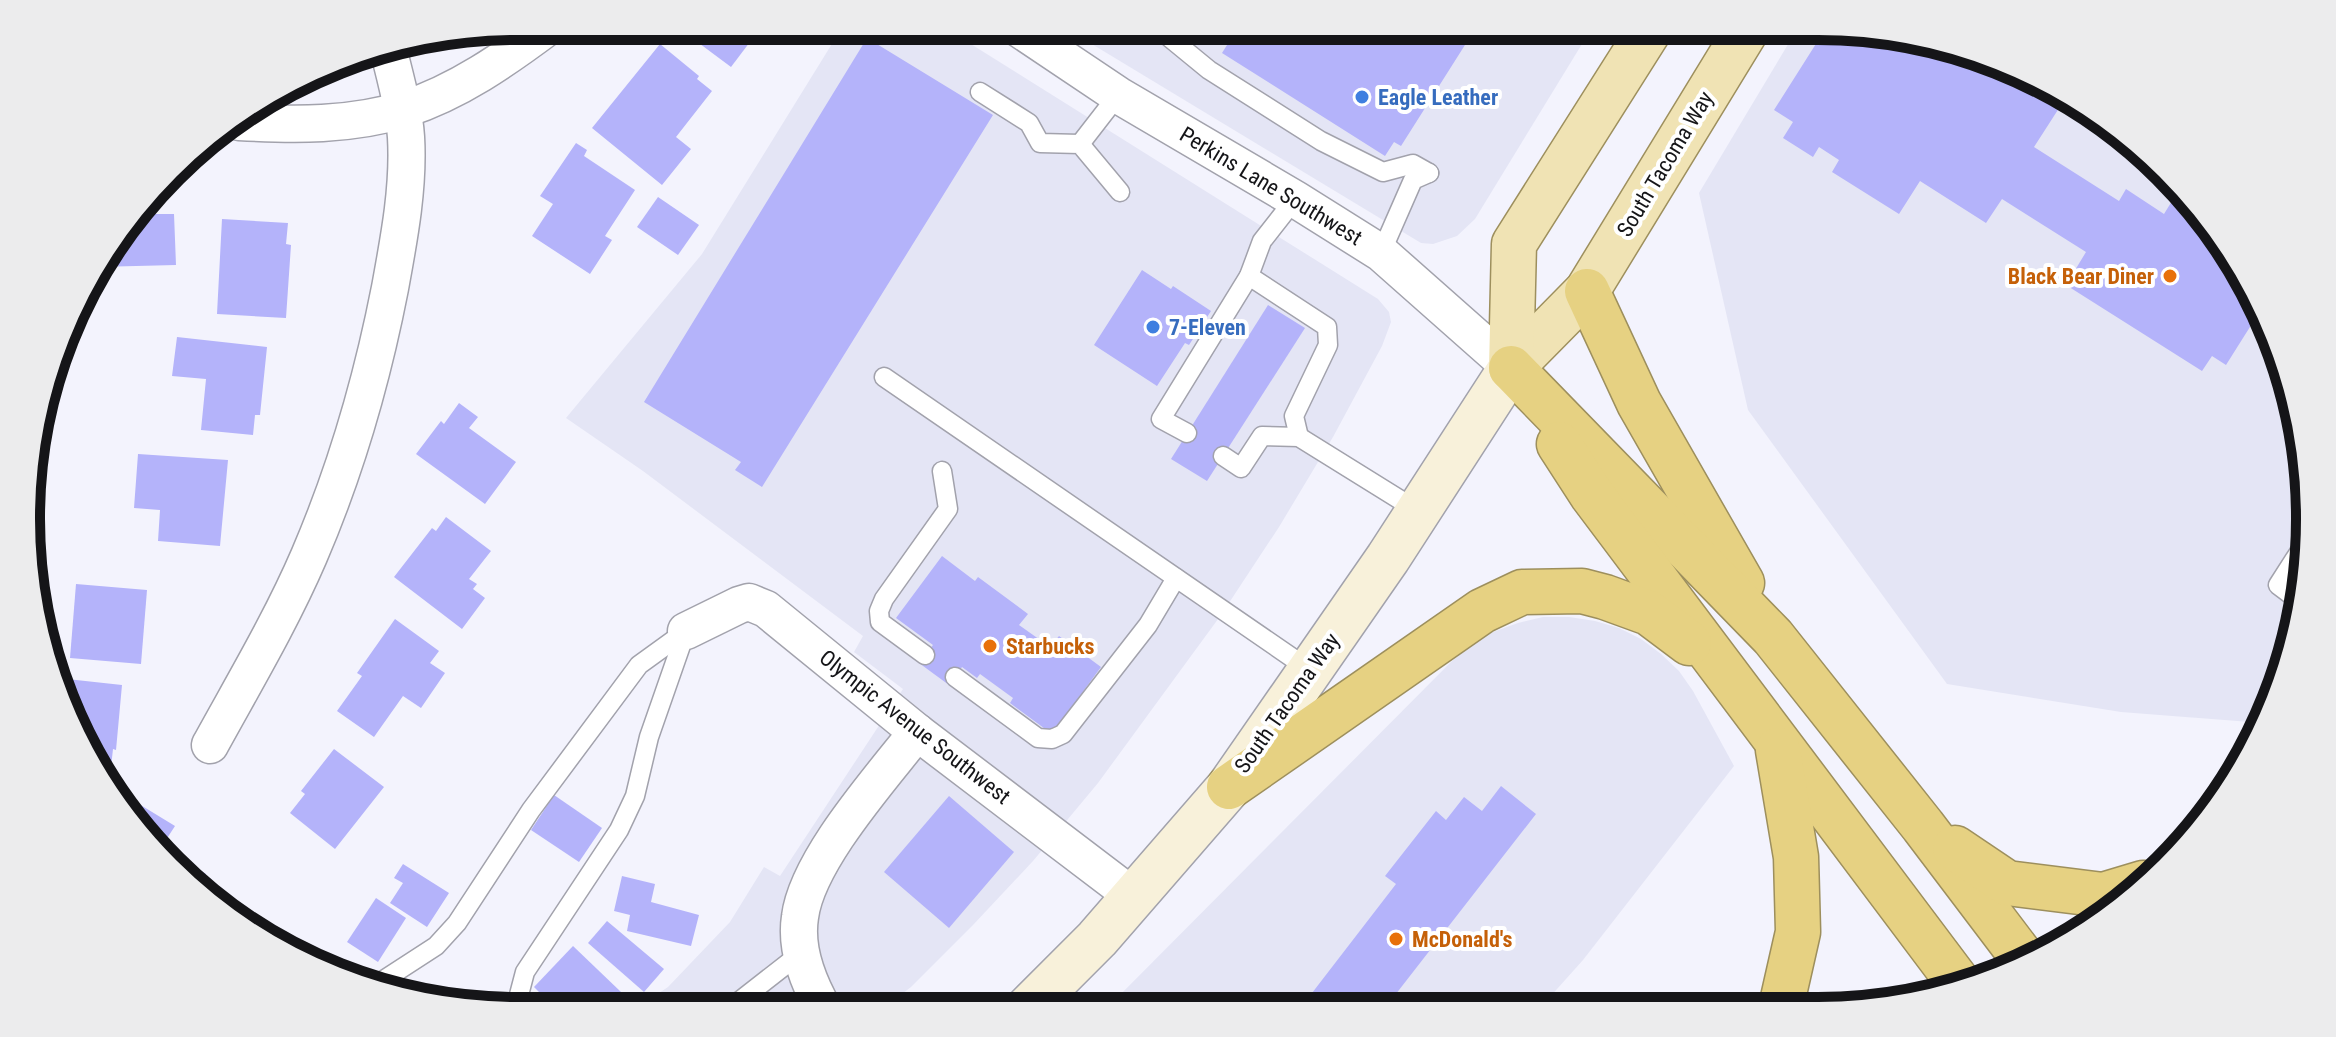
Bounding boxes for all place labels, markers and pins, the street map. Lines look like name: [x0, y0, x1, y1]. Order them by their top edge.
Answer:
place label: Eagle Leather: [1378, 85, 1498, 110]
marker: Eagle Leather: [1353, 88, 1371, 106]
place label: Black Bear Diner: [2008, 264, 2154, 289]
marker: Black Bear Diner: [2161, 267, 2179, 285]
place label: 7-Eleven: [1169, 315, 1246, 340]
marker: 7-Eleven: [1144, 318, 1162, 336]
place label: Starbucks: [1006, 634, 1095, 659]
marker: Starbucks: [981, 637, 999, 655]
place label: McDonald's: [1412, 927, 1512, 952]
marker: McDonald's: [1387, 930, 1405, 948]

